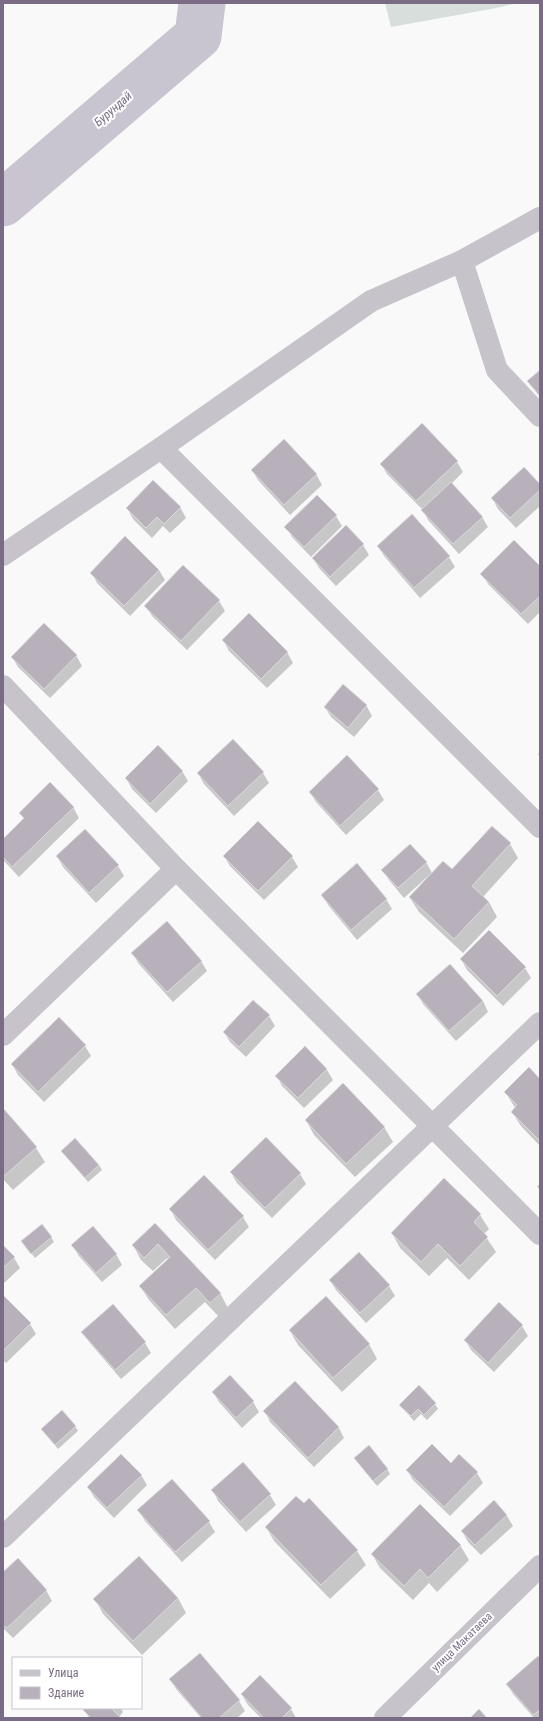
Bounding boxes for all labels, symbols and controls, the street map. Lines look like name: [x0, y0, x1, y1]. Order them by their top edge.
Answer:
water label: Бурундай: [91, 89, 135, 129]
street label: улица Макатаева: [429, 1610, 495, 1674]
legend: [12, 1657, 142, 1709]
text: Улица: [48, 1666, 79, 1680]
text: Здание: [48, 1686, 85, 1700]

